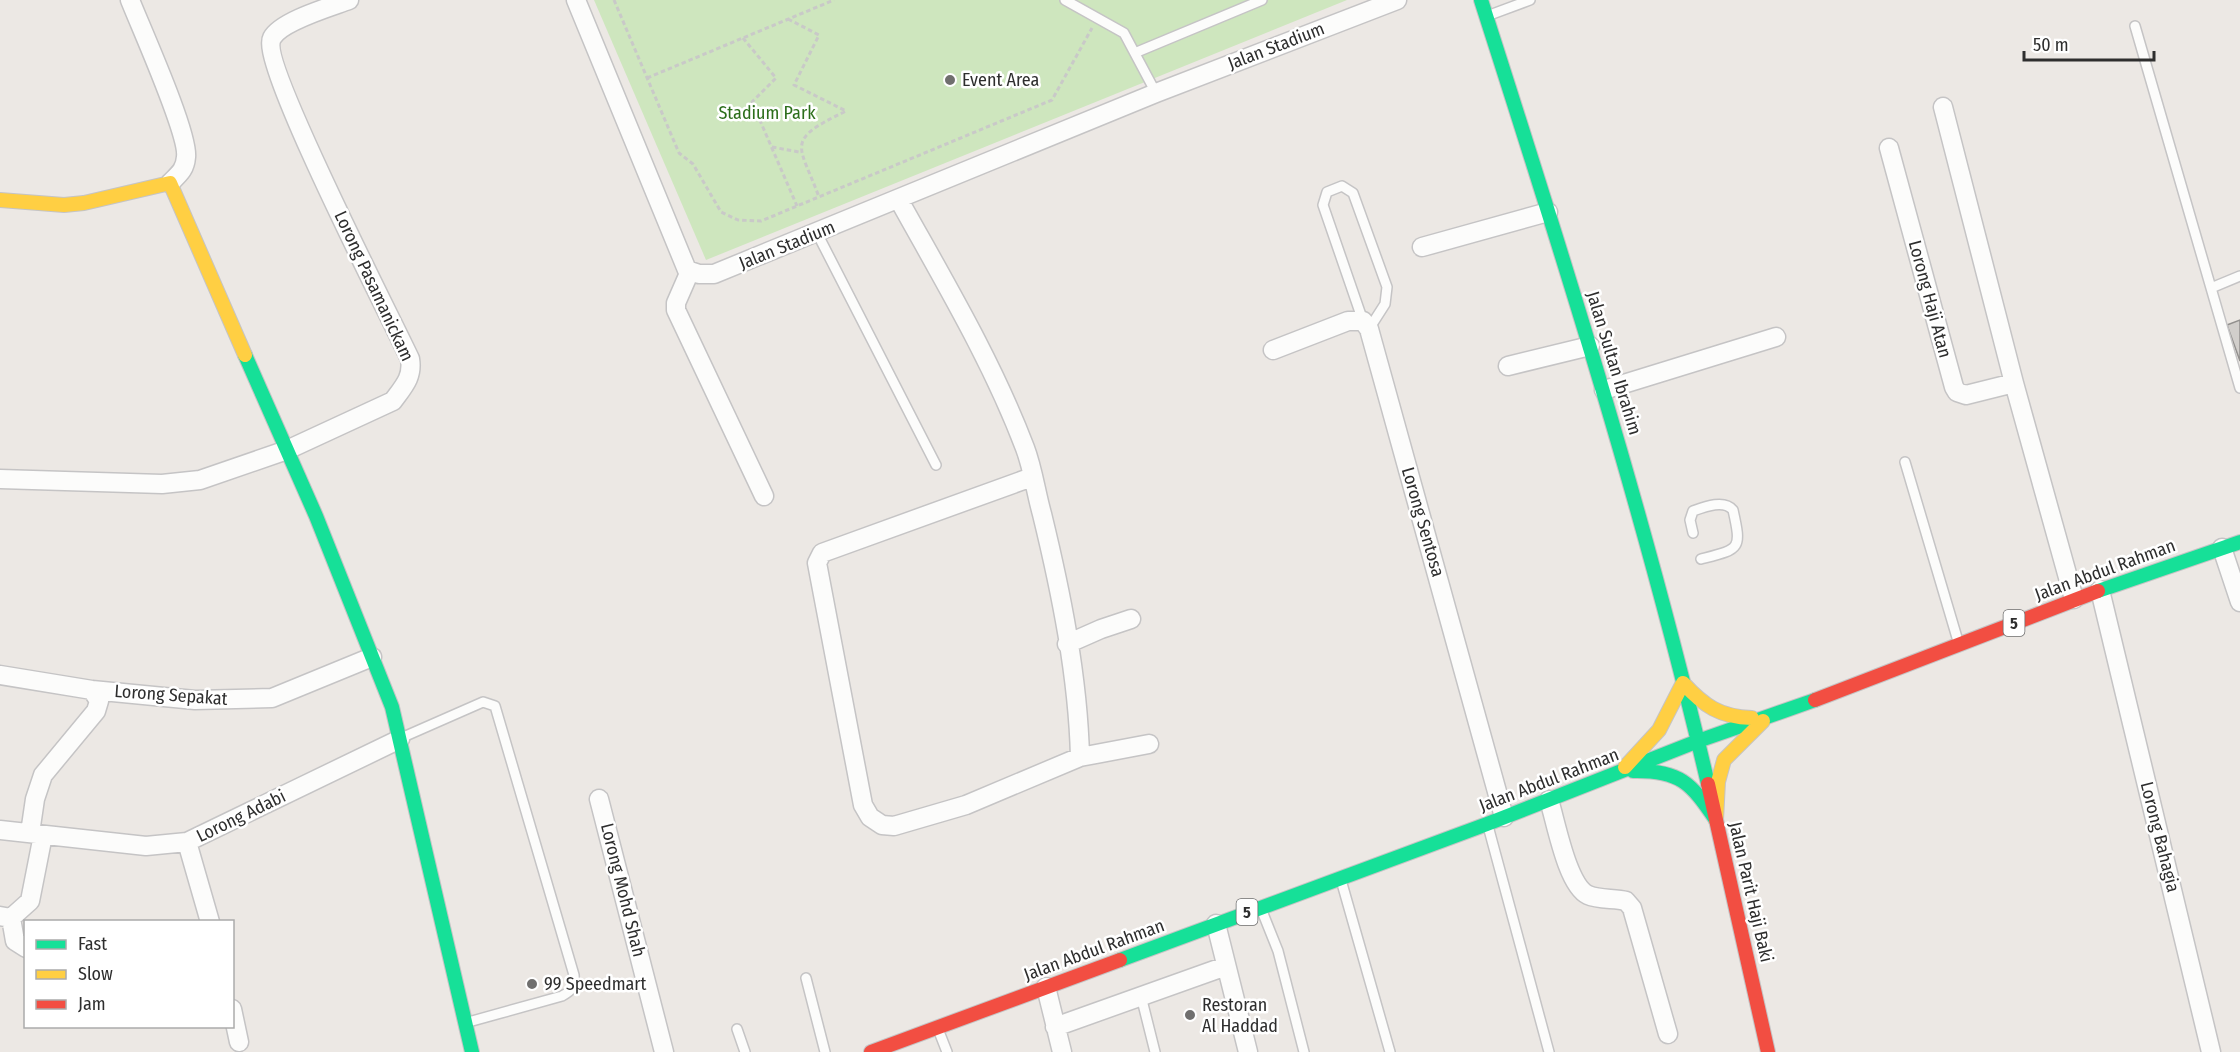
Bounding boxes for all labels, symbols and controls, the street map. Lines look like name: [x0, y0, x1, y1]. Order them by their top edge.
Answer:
street label: Jalan Stadium: [1225, 18, 1327, 74]
scale bar: [2024, 24, 2154, 62]
text: 50 m: [2033, 34, 2069, 56]
place label: Event Area: [962, 69, 1039, 91]
marker: Event Area: [943, 73, 957, 87]
park label: Stadium Park: [718, 102, 816, 124]
street label: Lorong Pasamanickam: [330, 207, 418, 365]
street label: Jalan Stadium: [736, 216, 838, 274]
street label: Lorong Haji Atan: [1904, 238, 1956, 360]
street label: Jalan Sultan Ibrahim: [1582, 289, 1646, 437]
street label: Lorong Sentosa: [1397, 465, 1449, 580]
street label: Jalan Abdul Rahman: [2032, 534, 2178, 606]
road number: 5: [2004, 610, 2024, 636]
street label: Lorong Sepakat: [114, 680, 228, 710]
street label: Jalan Abdul Rahman: [1476, 743, 1622, 817]
street label: Lorong Bahagia: [2136, 779, 2184, 895]
street label: Lorong Adabi: [193, 785, 289, 847]
street label: Jalan Parit Haji Baki: [1724, 820, 1778, 964]
street label: Lorong Mohd Shah: [596, 821, 650, 959]
road number: 5: [1236, 899, 1258, 925]
street label: Jalan Abdul Rahman: [1021, 914, 1167, 986]
legend: [24, 920, 234, 1028]
text: Fast: [78, 933, 107, 955]
text: Slow: [78, 963, 113, 985]
place label: 99 Speedmart: [544, 973, 647, 995]
marker: 99 Speedmart: [525, 977, 539, 991]
text: Jam: [78, 993, 106, 1015]
place label: Restoran Al Haddad: [1202, 994, 1278, 1037]
marker: Restoran Al Haddad: [1183, 1008, 1197, 1022]

